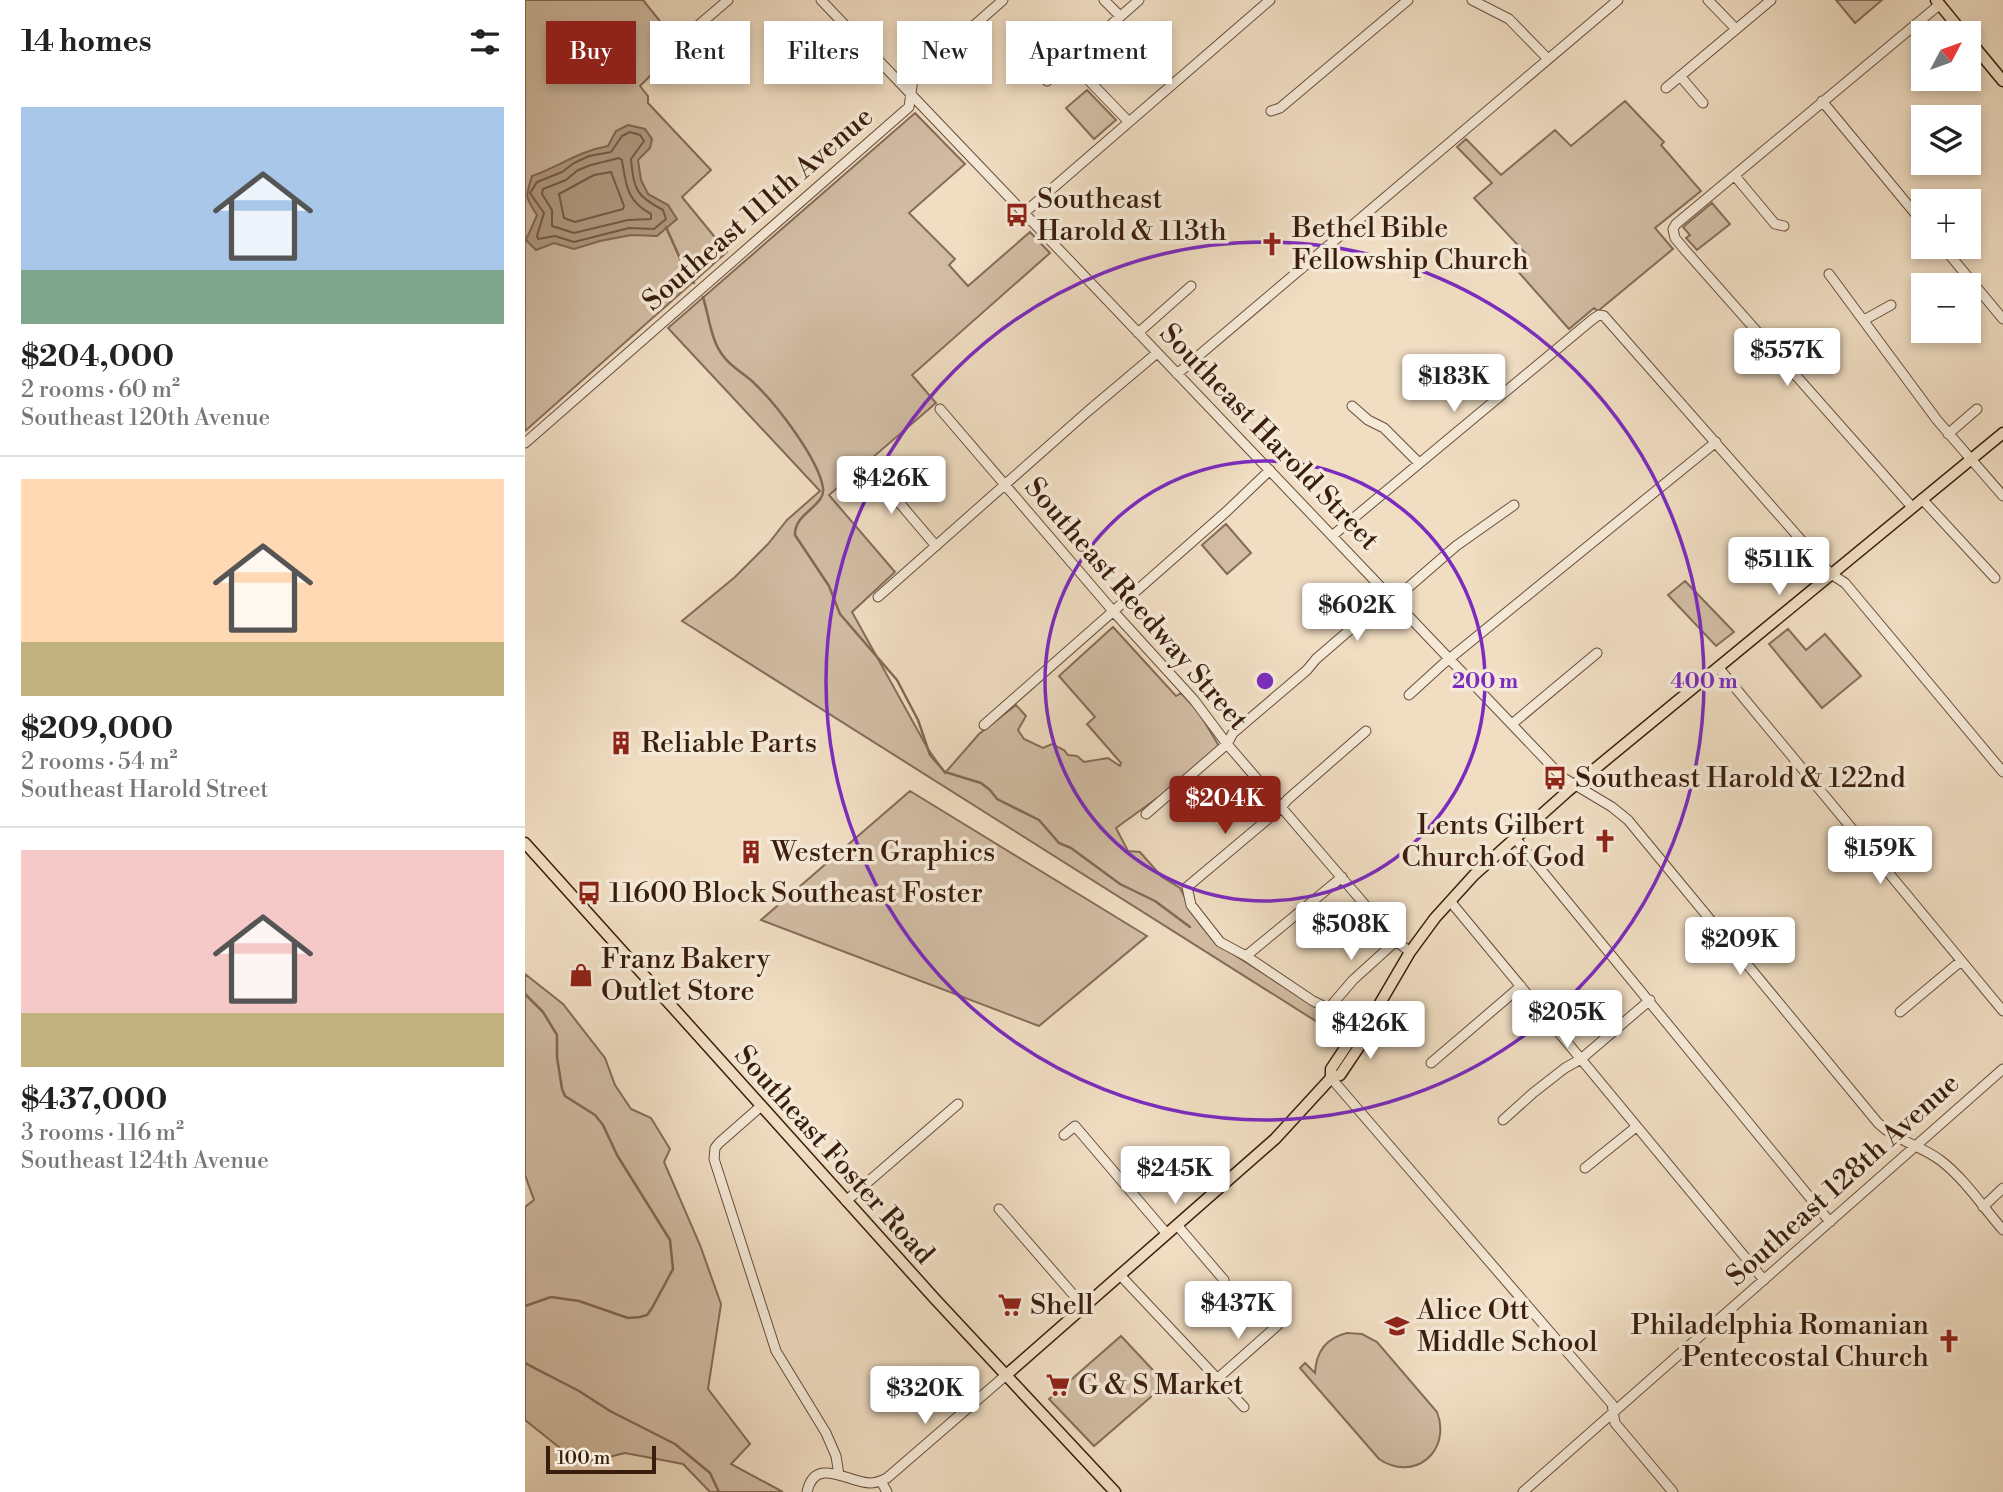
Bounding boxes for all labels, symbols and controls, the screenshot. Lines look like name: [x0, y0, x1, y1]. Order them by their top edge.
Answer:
chip: Buy: [546, 21, 636, 84]
chip: Rent: [650, 21, 750, 84]
chip: Filters: [764, 21, 883, 84]
chip: New: [897, 21, 992, 84]
chip: Apartment: [1006, 21, 1172, 84]
north arrow: [1911, 21, 1981, 91]
map controls: [1911, 21, 1981, 343]
text: 14 homes: [21, 23, 152, 61]
icon: filters: [466, 23, 504, 61]
street label: Southeast 111th Avenue: [636, 99, 880, 319]
button: layers: [1911, 105, 1981, 175]
icon: home: [200, 153, 326, 279]
place label: Southeast Harold & 113th: [1037, 182, 1227, 249]
button: +: [1911, 189, 1981, 259]
bus stop icon: Southeast Harold & 113th: [1003, 201, 1031, 229]
place label: Bethel Bible Fellowship Church: [1291, 211, 1529, 278]
church icon: Bethel Bible Fellowship Church: [1258, 230, 1286, 258]
button: −: [1911, 273, 1981, 343]
street label: Southeast Harold Street: [1152, 316, 1386, 558]
pin: $557K: [1738, 328, 1836, 388]
text: $557K: [1750, 337, 1824, 365]
text: $204,000: [21, 338, 174, 376]
pin: $183K: [1405, 354, 1503, 414]
text: $183K: [1418, 363, 1490, 391]
text: 2 rooms · 60 m²: [21, 376, 180, 404]
text: Southeast 120th Avenue: [21, 404, 270, 432]
pin: $426K: [842, 456, 940, 516]
text: $426K: [853, 465, 929, 493]
street label: Southeast Reedway Street: [1017, 470, 1255, 738]
icon: home: [200, 525, 326, 651]
pin: $511K: [1730, 538, 1828, 597]
text: $511K: [1744, 546, 1814, 574]
pin: $602K: [1308, 584, 1406, 643]
text: $602K: [1318, 592, 1396, 620]
centre of rings: [1253, 669, 1277, 693]
text: 200 m: [1452, 669, 1518, 695]
text: 400 m: [1670, 669, 1738, 695]
text: $209,000: [21, 710, 173, 748]
place label: Reliable Parts: [641, 726, 817, 761]
building icon: Reliable Parts: [607, 729, 635, 757]
text: 2 rooms · 54 m²: [21, 748, 178, 776]
place label: Southeast Harold & 122nd: [1575, 761, 1906, 796]
bus stop icon: Southeast Harold & 122nd: [1541, 764, 1569, 792]
text: Southeast Harold Street: [21, 776, 268, 804]
pin: $204K: [1176, 776, 1274, 836]
text: $204K: [1186, 785, 1264, 813]
place label: Lents Gilbert Church of God: [1402, 808, 1585, 875]
pin: $159K: [1831, 826, 1929, 886]
church icon: Lents Gilbert Church of God: [1591, 827, 1619, 855]
place label: Western Graphics: [770, 835, 995, 870]
text: $159K: [1844, 835, 1916, 863]
building icon: Western Graphics: [737, 838, 765, 866]
place label: 11600 Block Southeast Foster: [609, 876, 983, 911]
bus stop icon: 11600 Block Southeast Foster: [575, 879, 603, 907]
icon: home: [200, 896, 326, 1022]
pin: $508K: [1302, 902, 1400, 962]
text: $508K: [1312, 911, 1390, 939]
pin: $209K: [1691, 918, 1789, 977]
text: $209K: [1701, 926, 1779, 954]
place label: Franz Bakery Outlet Store: [601, 942, 771, 1009]
shop icon: Franz Bakery Outlet Store: [567, 961, 595, 989]
pin: $205K: [1518, 990, 1616, 1050]
text: $205K: [1528, 999, 1606, 1027]
pin: $426K: [1321, 1002, 1419, 1061]
text: $426K: [1332, 1010, 1408, 1038]
street label: Southeast Foster Road: [727, 1038, 942, 1272]
street label: Southeast 128th Avenue: [1719, 1066, 1967, 1294]
text: $437,000: [21, 1081, 167, 1119]
text: 3 rooms · 116 m²: [21, 1119, 184, 1147]
pin: $245K: [1126, 1146, 1224, 1206]
text: Southeast 124th Avenue: [21, 1147, 269, 1175]
text: $245K: [1137, 1155, 1213, 1183]
pin: $437K: [1189, 1282, 1287, 1341]
place label: Shell: [1030, 1288, 1093, 1323]
text: $437K: [1201, 1290, 1275, 1318]
supermarket icon: Shell: [996, 1291, 1024, 1319]
place label: Alice Ott Middle School: [1416, 1293, 1597, 1360]
place label: Philadelphia Romanian Pentecostal Church: [1631, 1308, 1929, 1375]
school or university icon: Alice Ott Middle School: [1383, 1312, 1411, 1340]
church icon: Philadelphia Romanian Pentecostal Church: [1935, 1327, 1963, 1355]
pin: $320K: [876, 1366, 974, 1426]
place label: G & S Market: [1078, 1368, 1244, 1403]
supermarket icon: G & S Market: [1044, 1371, 1072, 1399]
text: $320K: [886, 1375, 964, 1403]
scale bar: [546, 1443, 656, 1475]
text: 100 m: [557, 1446, 610, 1470]

